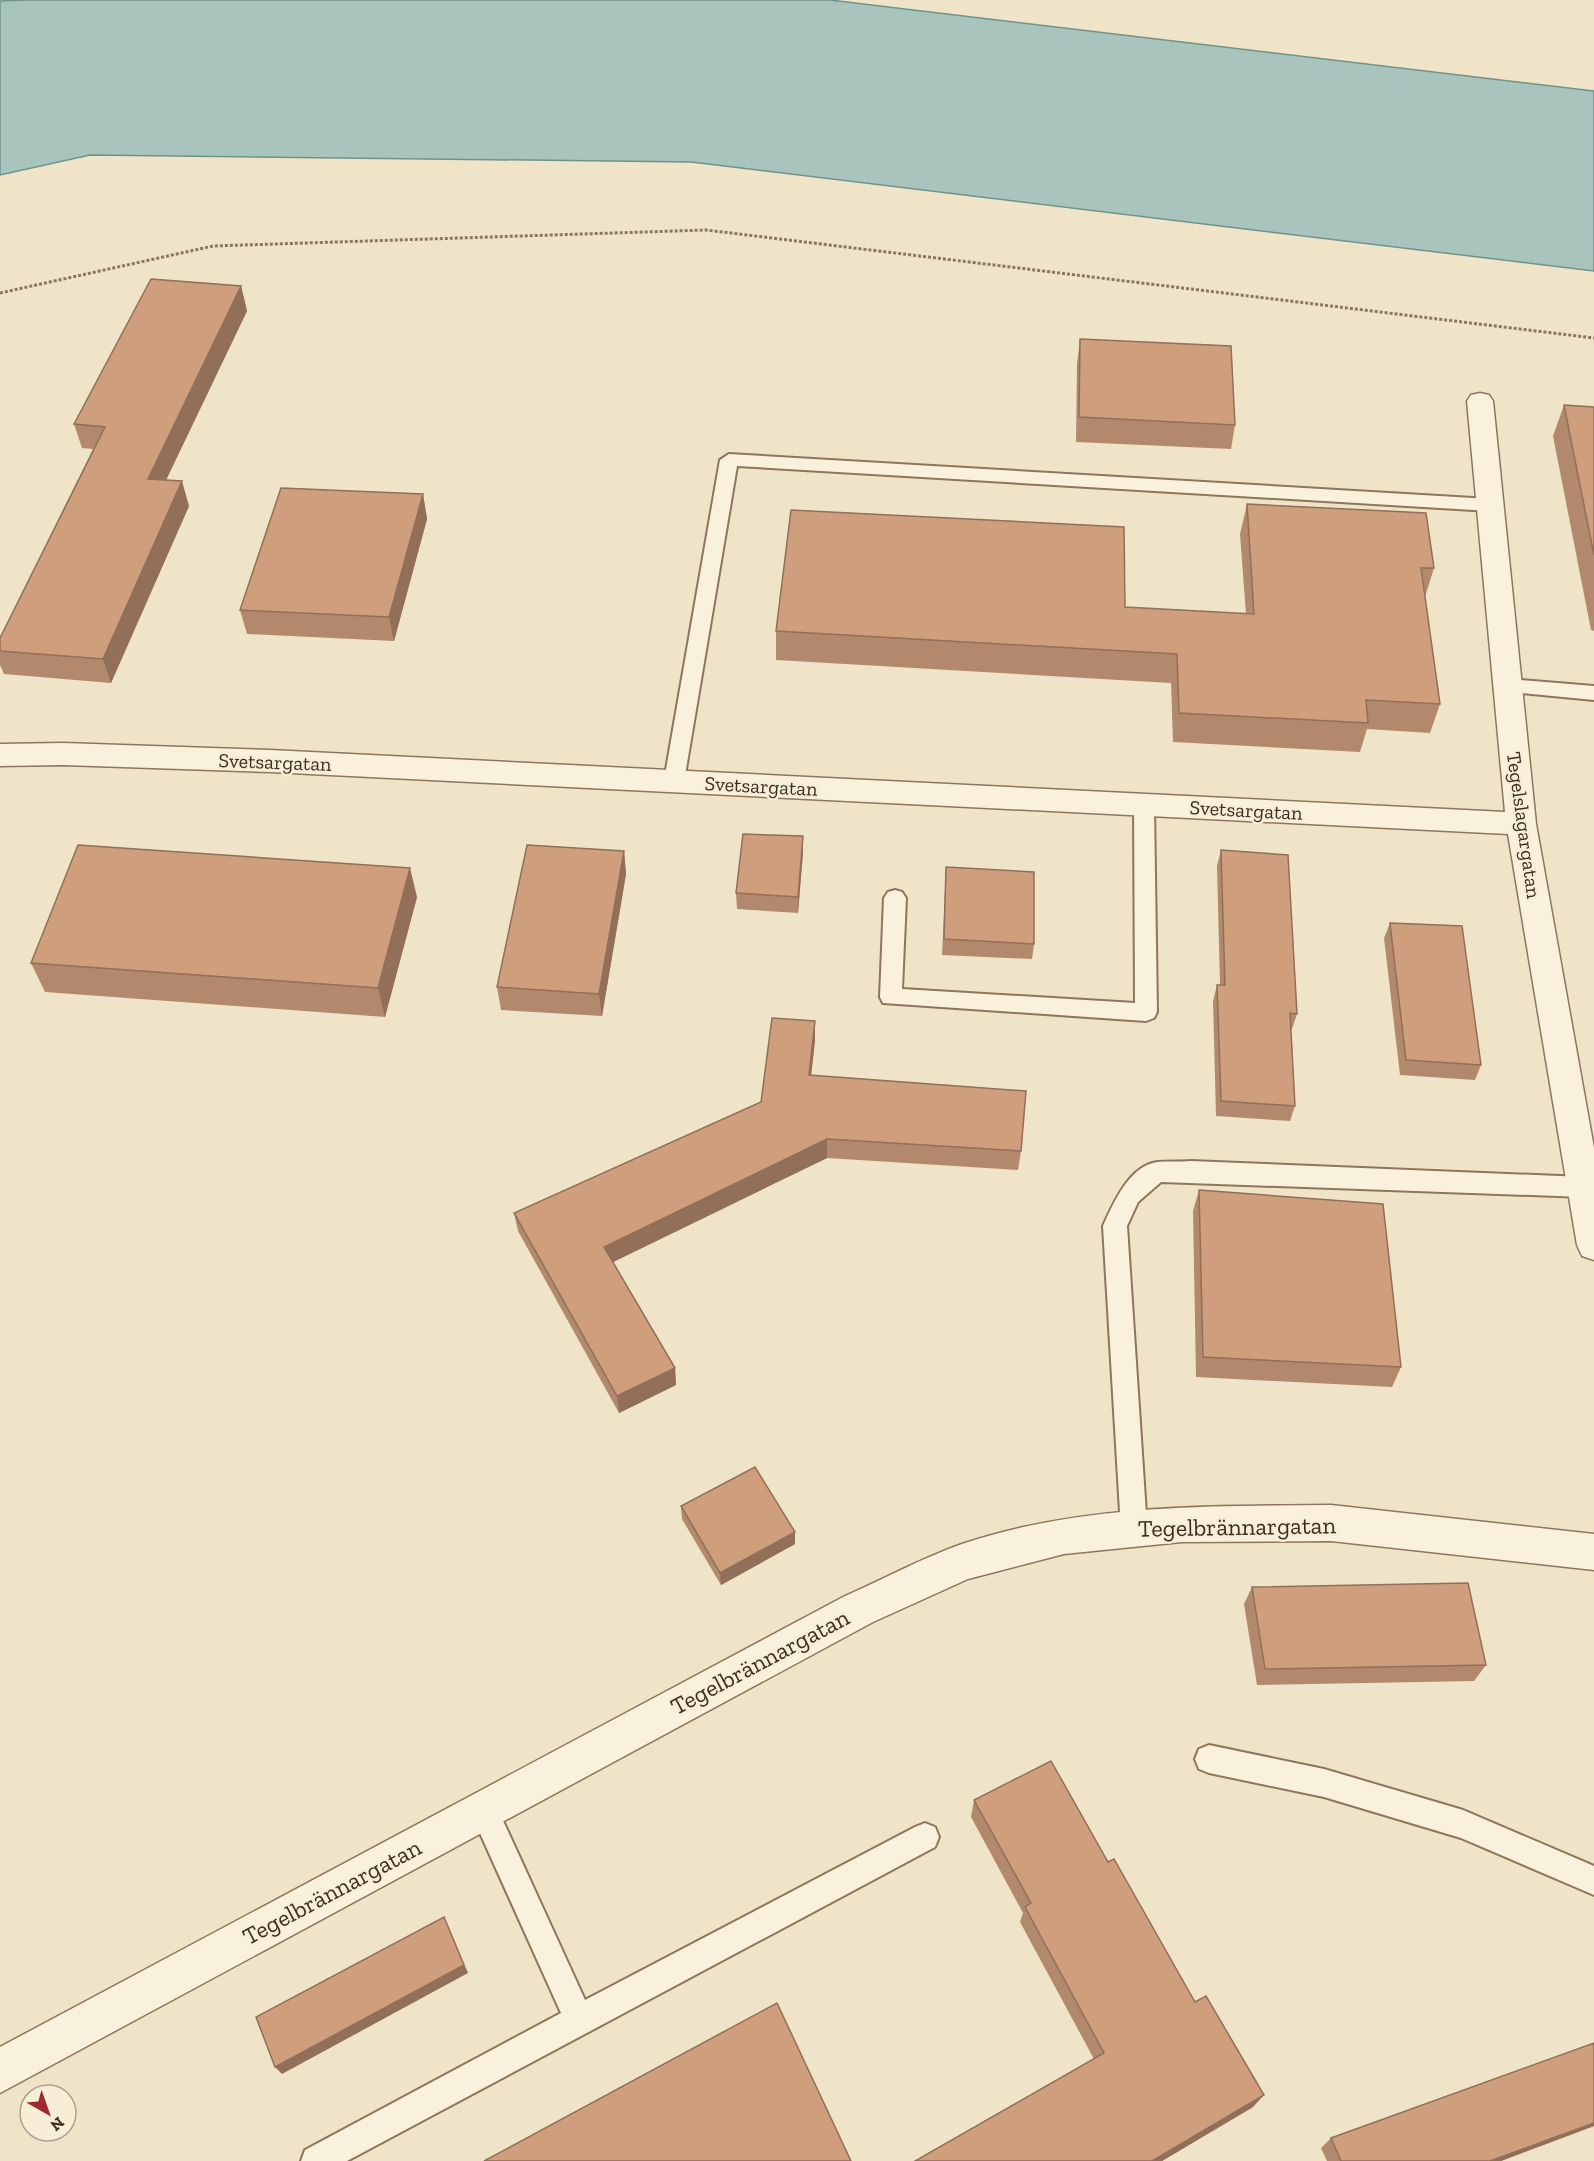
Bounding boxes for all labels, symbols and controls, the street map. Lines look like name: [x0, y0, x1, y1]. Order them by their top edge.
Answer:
street label: Svetsargatan: [218, 748, 332, 776]
street label: Tegelslagargatan: [1502, 750, 1546, 901]
street label: Svetsargatan: [704, 771, 819, 801]
street label: Svetsargatan: [1189, 795, 1304, 825]
street label: Tegelbrännargatan: [1138, 1510, 1337, 1543]
street label: Tegelbrännargatan: [665, 1602, 854, 1721]
street label: Tegelbrännargatan: [237, 1832, 426, 1951]
north arrow: [18, 2083, 78, 2143]
text: N: [47, 2113, 68, 2135]

